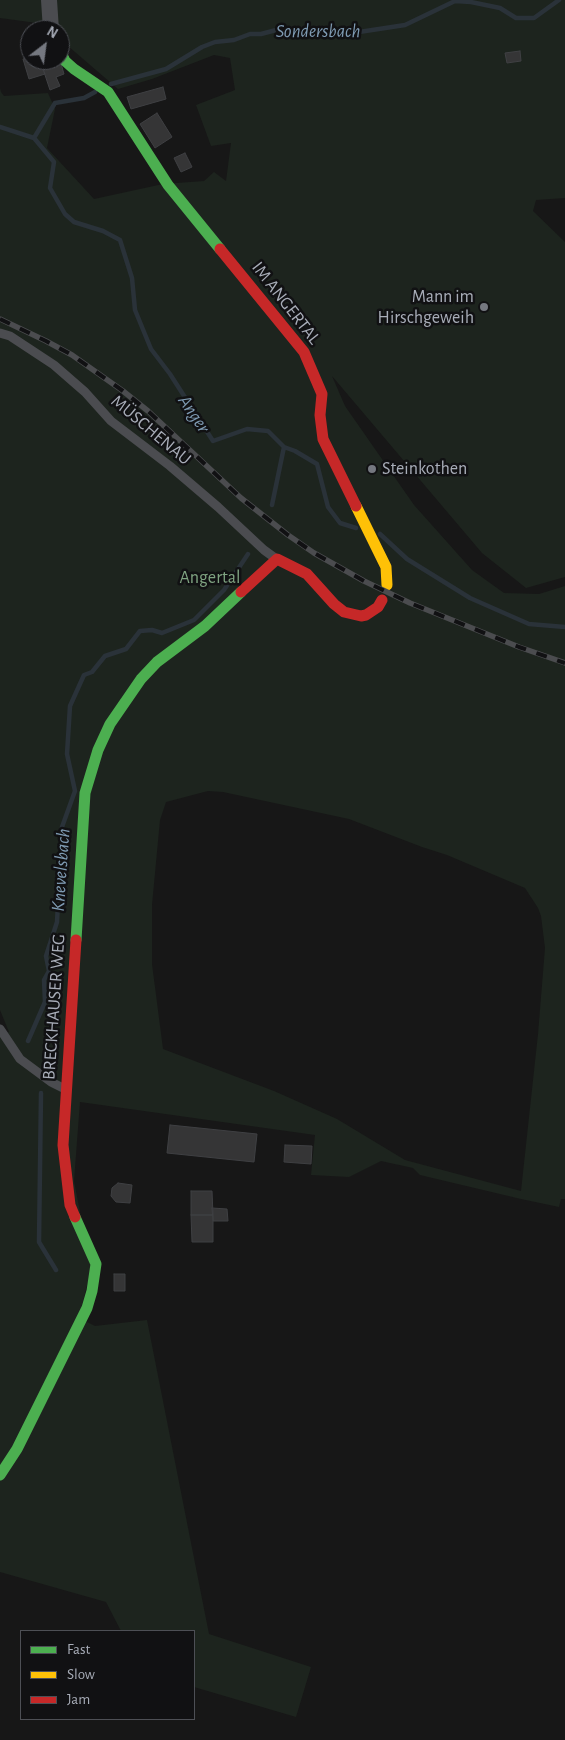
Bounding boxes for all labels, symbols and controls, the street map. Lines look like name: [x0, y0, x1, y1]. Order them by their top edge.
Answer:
north arrow: [20, 20, 70, 70]
water label: Sondersbach: [276, 20, 360, 42]
text: N: [44, 24, 60, 41]
street label: IM ANGERTAL: [247, 257, 325, 349]
place label: Mann im Hirschgeweih: [378, 286, 474, 328]
marker: Mann im Hirschgeweih: [478, 301, 490, 313]
street label: MÜSCHENAU: [107, 390, 195, 470]
water label: Anger: [173, 391, 215, 437]
place label: Steinkothen: [382, 458, 467, 480]
marker: Steinkothen: [366, 463, 378, 475]
park label: Angertal: [180, 567, 240, 589]
water label: Knevelsbach: [47, 828, 75, 912]
street label: BRECKHAUSER WEG: [38, 933, 70, 1081]
legend: [20, 1630, 195, 1720]
text: Fast: [67, 1642, 90, 1657]
text: Slow: [67, 1667, 95, 1682]
text: Jam: [67, 1692, 90, 1707]

